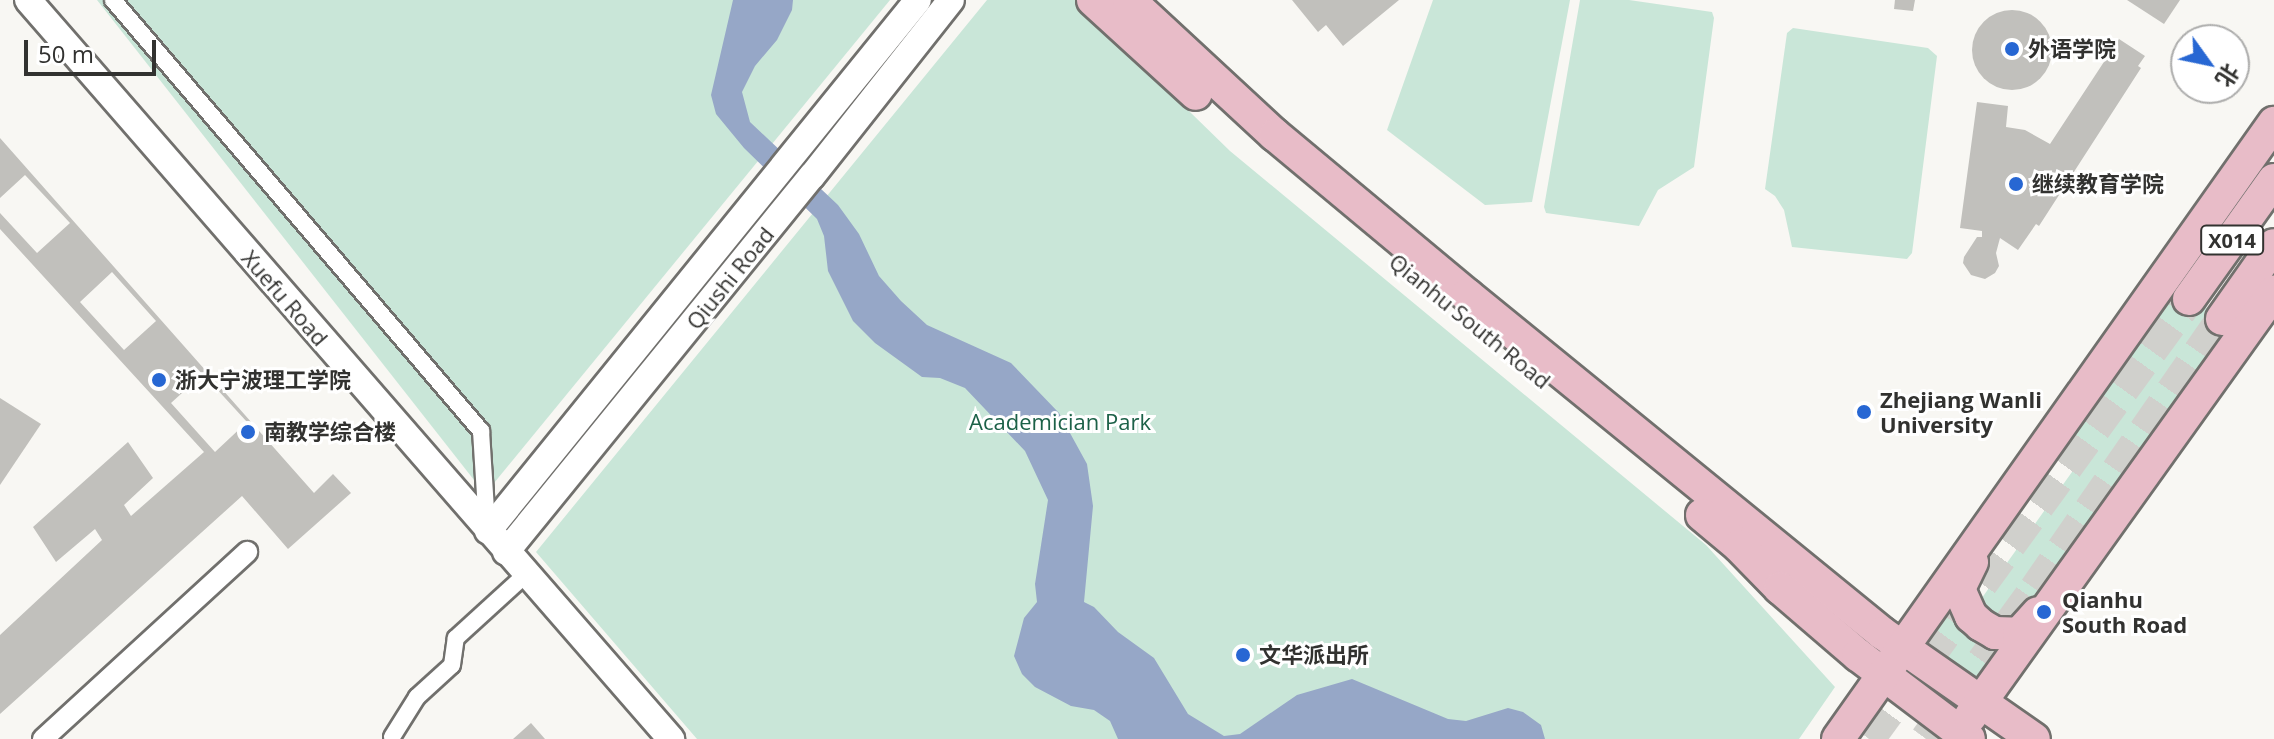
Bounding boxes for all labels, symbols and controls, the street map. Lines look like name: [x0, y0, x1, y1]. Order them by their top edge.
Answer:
scale bar: [28, 24, 160, 74]
north arrow: [2170, 24, 2250, 104]
place label: 外语学院: [2028, 36, 2116, 62]
text: 50 m: [38, 37, 94, 70]
marker: 外语学院: [2003, 40, 2021, 58]
text: 北: [2210, 59, 2247, 93]
place label: 继续教育学院: [2032, 171, 2164, 197]
marker: 继续教育学院: [2007, 175, 2025, 193]
street label: Qiushi Road: [681, 222, 779, 334]
road number: X014: [2200, 224, 2264, 256]
street label: Xuefu Road: [236, 245, 334, 351]
street label: Qianhu South Road: [1384, 248, 1556, 394]
place label: 浙大宁波理工学院: [175, 367, 351, 393]
marker: 浙大宁波理工学院: [150, 371, 168, 389]
place label: Zhejiang Wanli University: [1880, 386, 2042, 438]
marker: Zhejiang Wanli University: [1855, 403, 1873, 421]
park label: Academician Park: [969, 409, 1151, 435]
place label: 南教学综合楼: [264, 419, 396, 445]
marker: 南教学综合楼: [239, 423, 257, 441]
place label: Qianhu South Road: [2062, 586, 2187, 638]
marker: Qianhu South Road: [2033, 601, 2055, 623]
place label: 文华派出所: [1259, 642, 1369, 668]
marker: 文华派出所: [1234, 646, 1252, 664]

